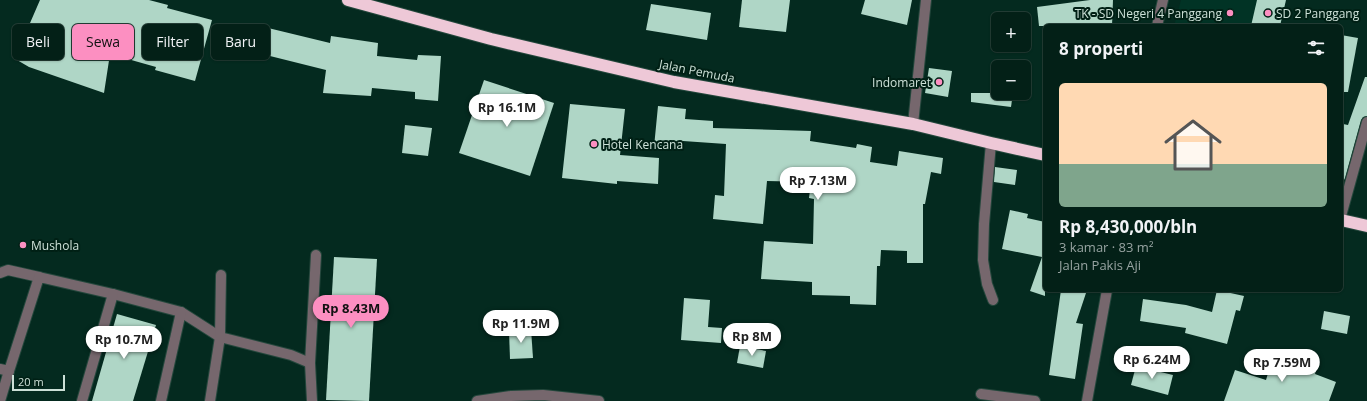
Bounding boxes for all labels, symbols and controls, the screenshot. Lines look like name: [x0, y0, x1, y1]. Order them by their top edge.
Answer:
place label: TK - SD Negeri 4 Panggang: [1075, 5, 1222, 22]
place label: SD 2 Panggang: [1276, 5, 1360, 22]
marker: TK - SD Negeri 4 Panggang: [1225, 8, 1235, 18]
marker: SD 2 Panggang: [1263, 8, 1273, 18]
map controls: [991, 12, 1031, 100]
button: +: [991, 12, 1031, 52]
chip: Beli: [12, 24, 64, 60]
chip: Sewa: [72, 24, 134, 60]
chip: Filter: [142, 24, 203, 60]
chip: Baru: [211, 24, 270, 60]
text: 8 properti: [1059, 37, 1143, 60]
icon: filters: [1305, 37, 1327, 59]
street label: Jalan Pemuda: [657, 55, 736, 87]
button: −: [991, 60, 1031, 100]
place label: Indomaret: [872, 74, 931, 91]
marker: Indomaret: [934, 77, 944, 87]
pin: Rp 16.1M: [466, 94, 548, 128]
text: Rp 16.1M: [478, 98, 536, 116]
icon: home: [1157, 109, 1229, 181]
place label: Hotel Kencana: [602, 136, 683, 153]
marker: Hotel Kencana: [589, 139, 599, 149]
pin: Rp 7.13M: [777, 167, 859, 201]
text: Rp 7.13M: [789, 171, 847, 189]
text: Rp 8,430,000/bln: [1059, 215, 1197, 238]
place label: Mushola: [31, 237, 79, 254]
text: 3 kamar · 83 m²: [1059, 238, 1153, 256]
marker: Mushola: [18, 240, 28, 250]
text: Jalan Pakis Aji: [1059, 256, 1141, 274]
pin: Rp 8.43M: [310, 295, 392, 329]
text: Rp 8.43M: [322, 299, 380, 317]
pin: Rp 11.9M: [480, 310, 562, 344]
text: Rp 11.9M: [492, 314, 550, 332]
pin: Rp 8M: [724, 323, 780, 357]
pin: Rp 10.7M: [83, 326, 165, 360]
text: Rp 8M: [732, 327, 772, 345]
text: Rp 10.7M: [95, 330, 153, 348]
pin: Rp 6.24M: [1111, 346, 1193, 380]
pin: Rp 7.59M: [1241, 349, 1323, 383]
text: Rp 6.24M: [1123, 350, 1181, 368]
text: Rp 7.59M: [1253, 353, 1311, 371]
scale bar: [12, 373, 65, 392]
text: 20 m: [18, 374, 44, 389]

